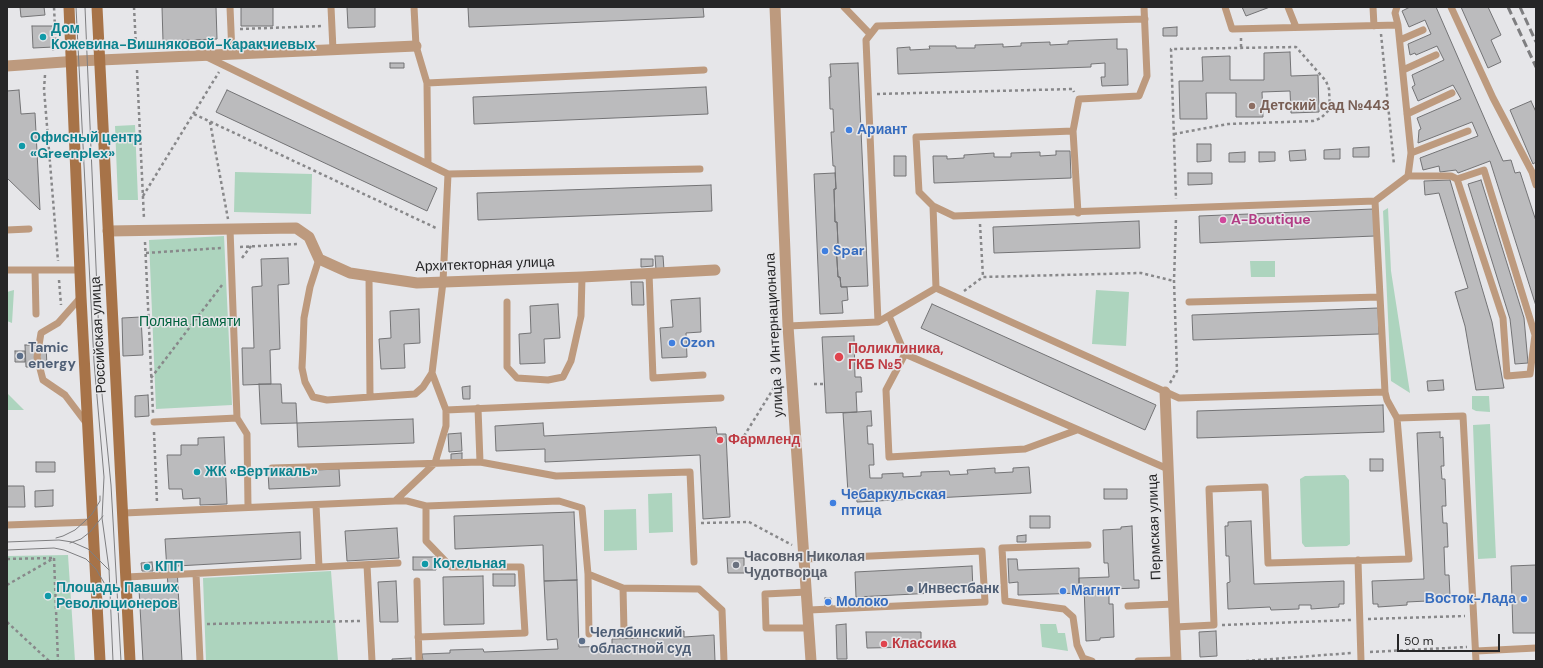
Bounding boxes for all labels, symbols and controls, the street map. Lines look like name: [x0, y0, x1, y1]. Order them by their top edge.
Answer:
place label: Дом Кожевина-Вишняковой-Каракчиевых: [51, 21, 316, 54]
marker: Дом Кожевина-Вишняковой-Каракчиевых: [38, 32, 48, 42]
place label: Детский сад №443: [1260, 98, 1390, 114]
marker: Детский сад №443: [1247, 101, 1257, 111]
place label: Ариант: [857, 122, 907, 138]
marker: Ариант: [844, 125, 854, 135]
place label: Офисный центр «Greenplex»: [30, 130, 142, 162]
marker: Офисный центр «Greenplex»: [17, 141, 27, 151]
place label: A-Boutique: [1231, 212, 1311, 228]
marker: A-Boutique: [1218, 215, 1228, 225]
place label: Spar: [833, 243, 865, 259]
marker: Spar: [820, 246, 830, 256]
street label: улица 3 Интернационала: [762, 252, 788, 418]
street label: Архитекторная улица: [415, 254, 555, 276]
street label: Российская улица: [88, 276, 110, 394]
park label: Поляна Памяти: [139, 314, 241, 330]
place label: Ozon: [680, 335, 715, 351]
marker: Ozon: [667, 338, 677, 348]
place label: Tamic energy: [28, 340, 76, 372]
place label: Поликлиника, ГКБ №5: [848, 341, 944, 374]
marker: Tamic energy: [15, 351, 25, 361]
marker: Поликлиника, ГКБ №5: [833, 351, 845, 363]
place label: Фармленд: [728, 432, 800, 448]
marker: Фармленд: [715, 435, 725, 445]
place label: ЖК «Вертикаль»: [205, 464, 318, 480]
marker: ЖК «Вертикаль»: [192, 467, 202, 477]
street label: Пермская улица: [1145, 474, 1165, 580]
place label: Чебаркульская птица: [841, 487, 946, 520]
marker: Чебаркульская птица: [828, 498, 838, 508]
place label: Часовня Николая Чудотворца: [744, 549, 865, 582]
place label: Котельная: [433, 556, 506, 572]
place label: КПП: [155, 559, 184, 575]
marker: Котельная: [420, 559, 430, 569]
marker: Часовня Николая Чудотворца: [731, 560, 741, 570]
marker: КПП: [142, 562, 152, 572]
place label: Площадь Павших Революционеров: [56, 580, 178, 612]
place label: Инвестбанк: [918, 581, 999, 597]
place label: Магнит: [1071, 583, 1120, 599]
marker: Инвестбанк: [905, 584, 915, 594]
marker: Магнит: [1058, 586, 1068, 596]
marker: Площадь Павших Революционеров: [43, 591, 53, 601]
place label: Восток-Лада: [1425, 591, 1516, 607]
place label: Молоко: [836, 594, 888, 610]
marker: Восток-Лада: [1519, 594, 1529, 604]
marker: Молоко: [823, 597, 833, 607]
place label: Челябинский областной суд: [590, 625, 691, 658]
scale bar: [1399, 626, 1502, 652]
text: 50 m: [1404, 633, 1433, 649]
marker: Челябинский областной суд: [577, 636, 587, 646]
place label: Классика: [892, 636, 956, 652]
marker: Классика: [879, 639, 889, 649]

